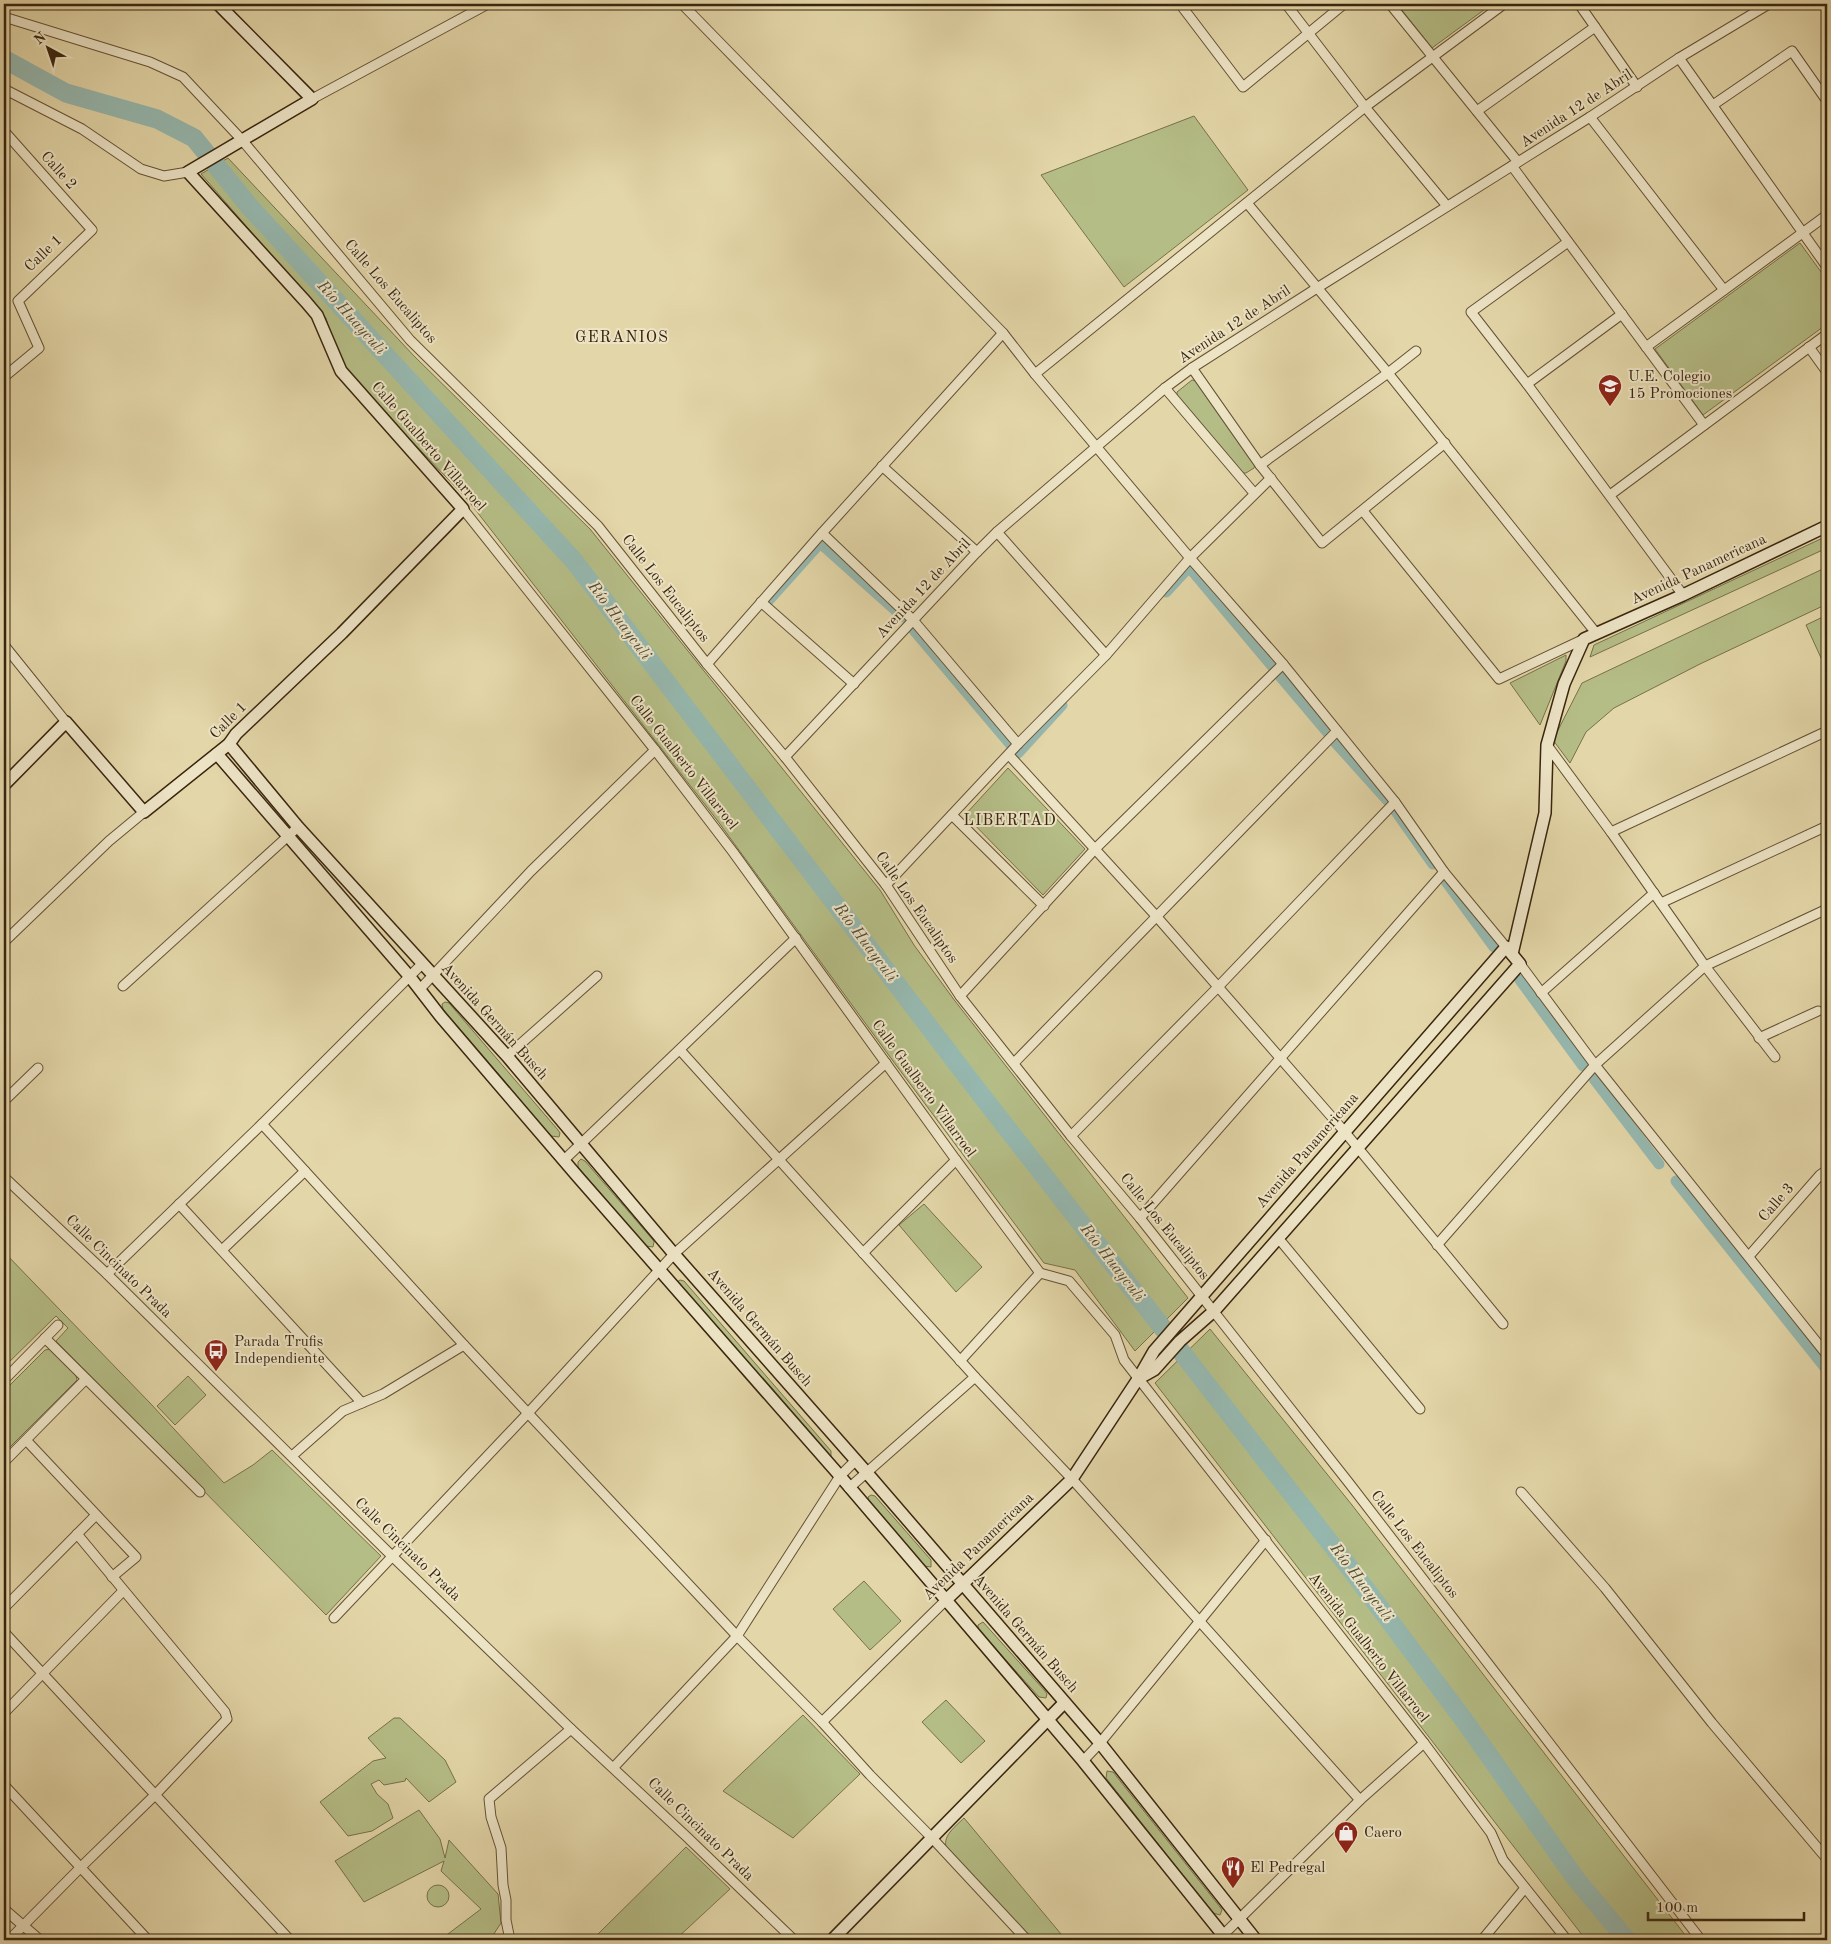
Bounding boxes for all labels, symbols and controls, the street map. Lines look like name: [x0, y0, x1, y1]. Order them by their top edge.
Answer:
north arrow: [22, 22, 72, 72]
text: N: [32, 30, 49, 48]
street label: Avenida 12 de Abril: [1518, 67, 1636, 151]
street label: Calle 2: [37, 149, 79, 193]
street label: Calle 1: [22, 233, 66, 275]
street label: Calle Los Eucaliptos: [341, 237, 439, 347]
water label: Río Huayculi: [313, 277, 389, 359]
street label: Avenida 12 de Abril: [1176, 283, 1294, 367]
district label: GERANIOS: [575, 330, 669, 346]
place label: U.E. Colegio 15 Promociones: [1628, 370, 1732, 402]
school or university icon: U.E. Colegio 15 Promociones: [1597, 373, 1623, 407]
street label: Calle Gualberto Villarroel: [368, 380, 488, 514]
street label: Calle Los Eucaliptos: [618, 532, 712, 646]
street label: Avenida Panamericana: [1629, 532, 1769, 608]
street label: Avenida 12 de Abril: [874, 536, 974, 642]
water label: Río Huayculi: [584, 578, 654, 664]
street label: Calle Gualberto Villarroel: [626, 693, 740, 833]
street label: Calle 1: [208, 700, 250, 742]
district label: LIBERTAD: [963, 813, 1057, 829]
street label: Calle Los Eucaliptos: [872, 850, 960, 966]
water label: Río Huayculi: [830, 900, 900, 986]
street label: Avenida Germán Busch: [438, 961, 550, 1083]
street label: Calle Gualberto Villarroel: [868, 1018, 978, 1160]
street label: Avenida Panamericana: [1254, 1090, 1362, 1211]
street label: Calle Los Eucaliptos: [1117, 1171, 1211, 1283]
street label: Calle 3: [1756, 1181, 1798, 1225]
street label: Calle Cincinato Prada: [62, 1213, 174, 1322]
water label: Río Huayculi: [1076, 1220, 1147, 1305]
street label: Avenida Germán Busch: [704, 1266, 814, 1390]
place label: Parada Trufis Independiente: [234, 1335, 325, 1367]
bus stop icon: Parada Trufis Independiente: [203, 1338, 229, 1372]
street label: Calle Los Eucaliptos: [1367, 1488, 1461, 1602]
street label: Avenida Panamericana: [921, 1490, 1038, 1604]
street label: Calle Cincinato Prada: [351, 1496, 463, 1605]
water label: Río Huayculi: [1326, 1540, 1396, 1626]
street label: Avenida Gualberto Villarroel: [1305, 1570, 1431, 1726]
street label: Avenida Germán Busch: [970, 1572, 1080, 1696]
street label: Calle Cincinato Prada: [644, 1776, 756, 1885]
shop icon: Caero: [1333, 1820, 1359, 1854]
place label: Caero: [1364, 1826, 1402, 1841]
restaurant icon: El Pedregal: [1220, 1855, 1246, 1889]
place label: El Pedregal: [1250, 1861, 1325, 1876]
scale bar: [1648, 1889, 1805, 1921]
text: 100 m: [1656, 1901, 1698, 1916]

